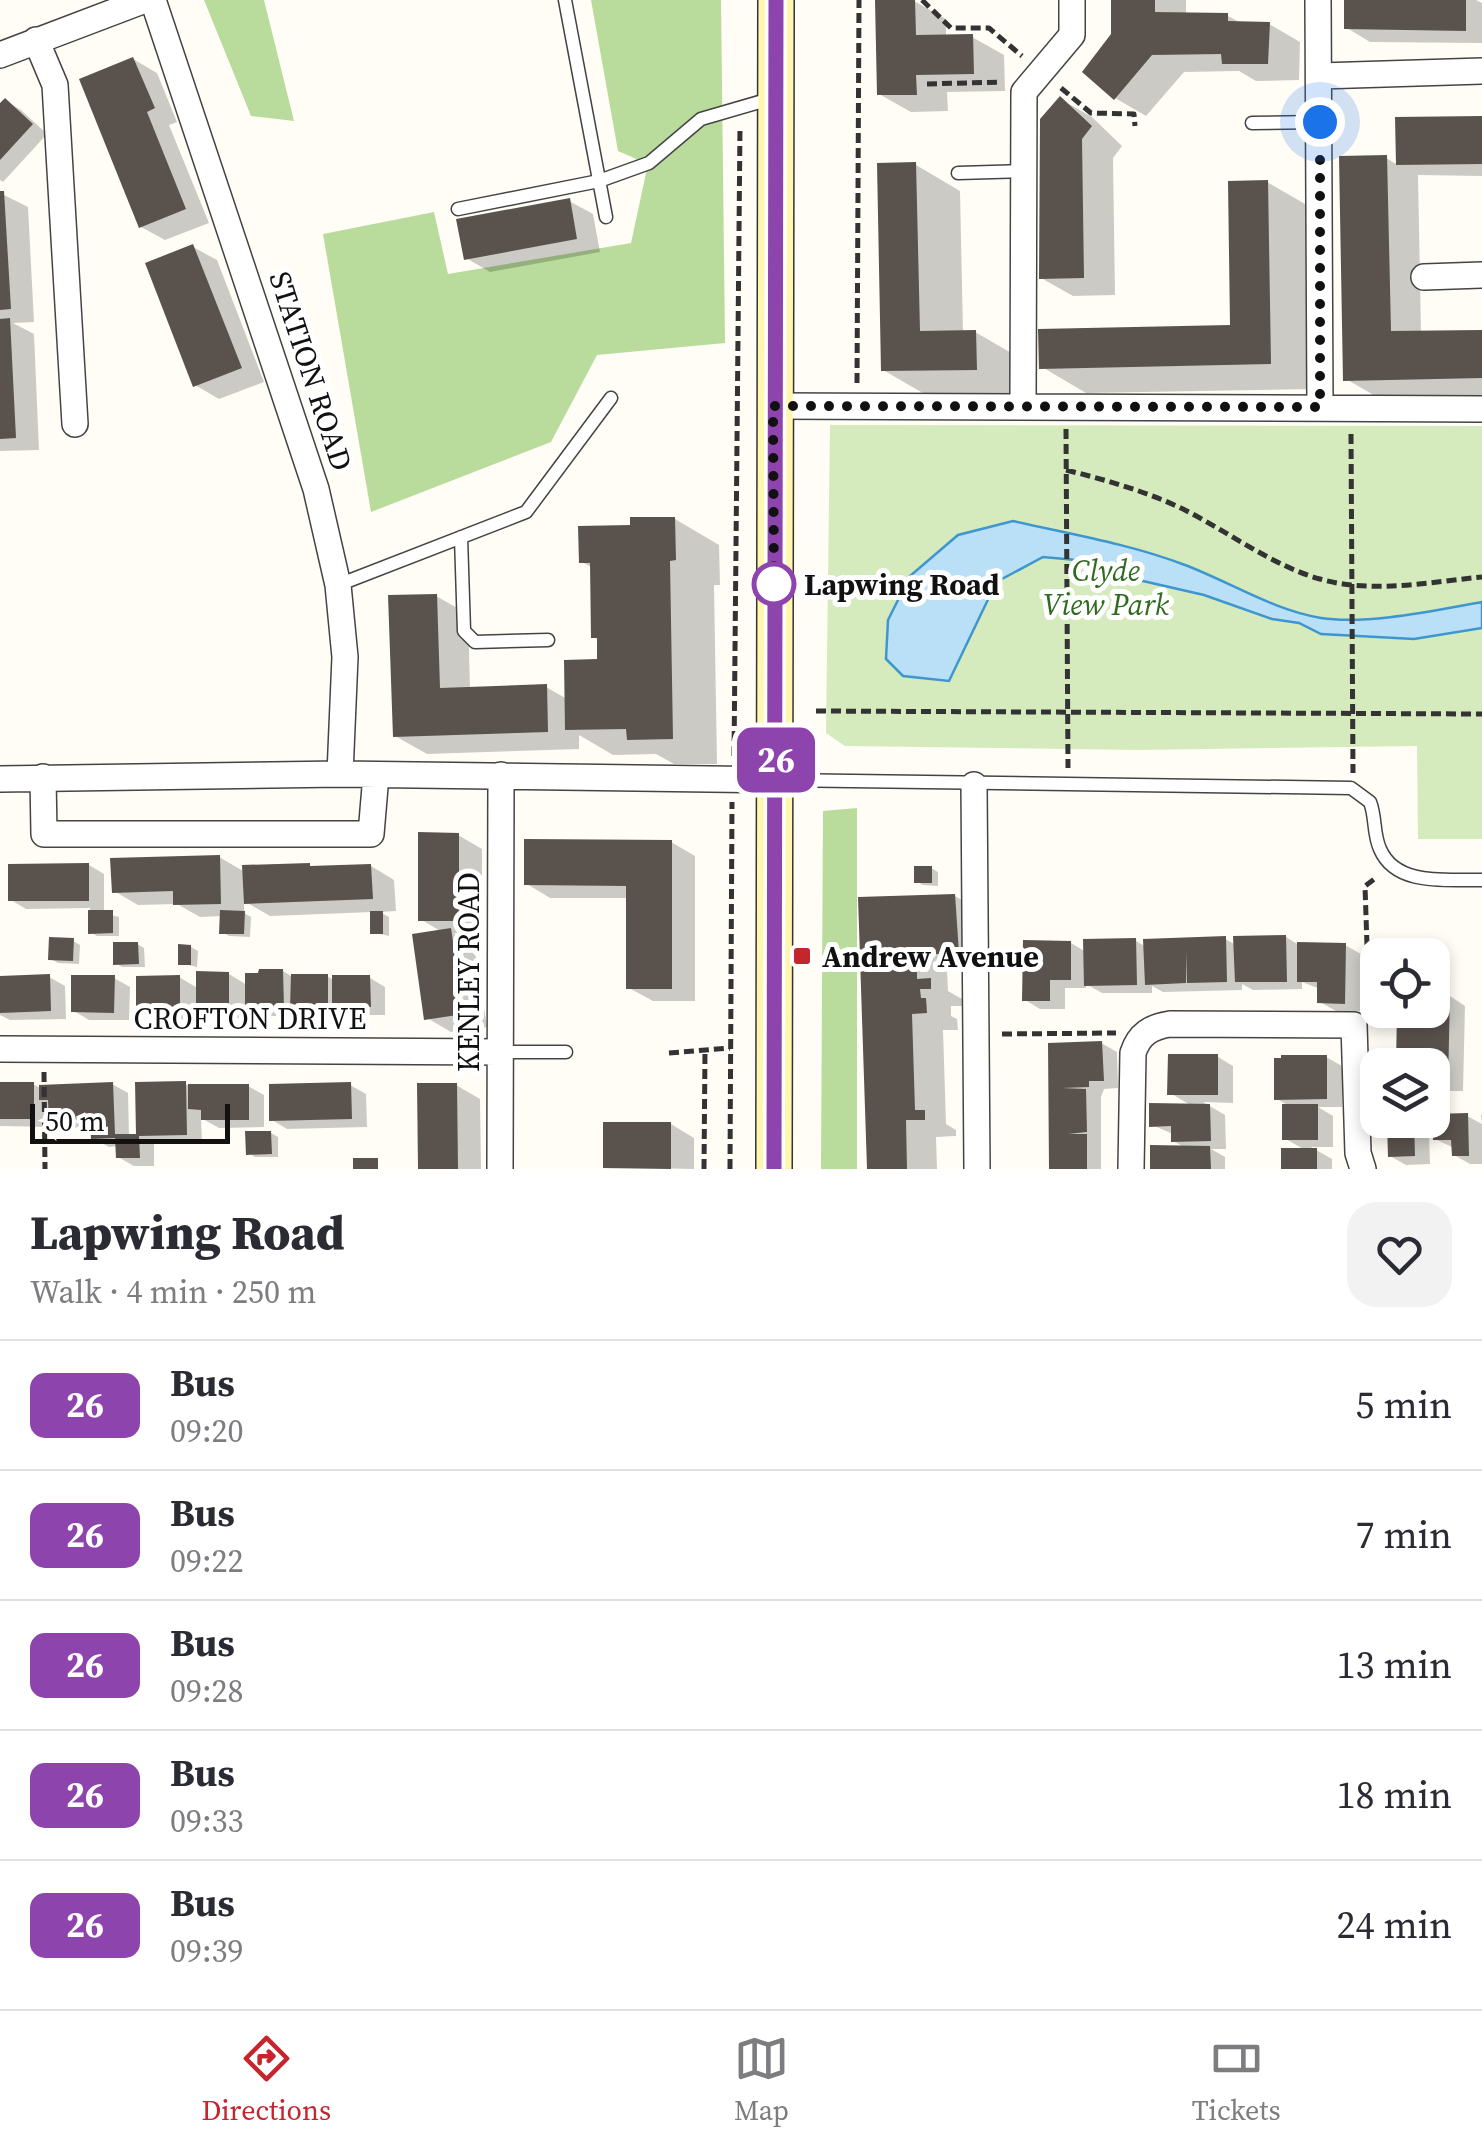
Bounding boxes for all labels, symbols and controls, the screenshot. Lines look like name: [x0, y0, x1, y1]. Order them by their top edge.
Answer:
your location: [1295, 97, 1345, 147]
street label: STATION ROAD: [259, 266, 363, 476]
park label: Clyde View Park: [1043, 550, 1170, 625]
marker: Lapwing Road: [753, 563, 795, 605]
place label: Lapwing Road: [804, 564, 1000, 605]
line badge: 26: [731, 728, 821, 792]
text: 26: [757, 736, 795, 784]
street label: KENLEY ROAD: [448, 872, 489, 1072]
place label: Andrew Avenue: [822, 936, 1039, 977]
map controls: [1360, 938, 1450, 1138]
button: locate: [1360, 938, 1450, 1028]
marker: Andrew Avenue: [791, 945, 813, 967]
street label: CROFTON DRIVE: [134, 998, 366, 1039]
button: layers: [1360, 1048, 1450, 1138]
scale bar: [30, 1099, 230, 1144]
text: 50 m: [45, 1102, 105, 1140]
text: Lapwing Road: [30, 1199, 345, 1265]
button: heart: [1347, 1202, 1452, 1307]
text: Walk · 4 min · 250 m: [30, 1270, 316, 1314]
text: Bus: [170, 1357, 235, 1409]
text: 5 min: [1356, 1379, 1452, 1431]
text: 26: [66, 1381, 104, 1429]
text: 09:20: [170, 1409, 244, 1453]
text: Bus: [170, 1487, 235, 1539]
text: 7 min: [1356, 1509, 1452, 1561]
text: 26: [66, 1511, 104, 1559]
text: 09:22: [170, 1539, 244, 1583]
text: Bus: [170, 1617, 235, 1669]
text: 13 min: [1337, 1639, 1452, 1691]
text: 26: [66, 1641, 104, 1689]
text: 09:28: [170, 1669, 244, 1713]
text: Bus: [170, 1747, 235, 1799]
text: 18 min: [1337, 1769, 1452, 1821]
text: 26: [66, 1771, 104, 1819]
text: 09:33: [170, 1799, 244, 1843]
text: Bus: [170, 1877, 235, 1929]
text: 24 min: [1337, 1899, 1452, 1951]
text: 26: [66, 1901, 104, 1949]
text: 09:39: [170, 1929, 244, 1973]
tab: Directions: [201, 2031, 331, 2129]
tab: Map: [734, 2031, 789, 2129]
tab: Tickets: [1192, 2031, 1281, 2129]

